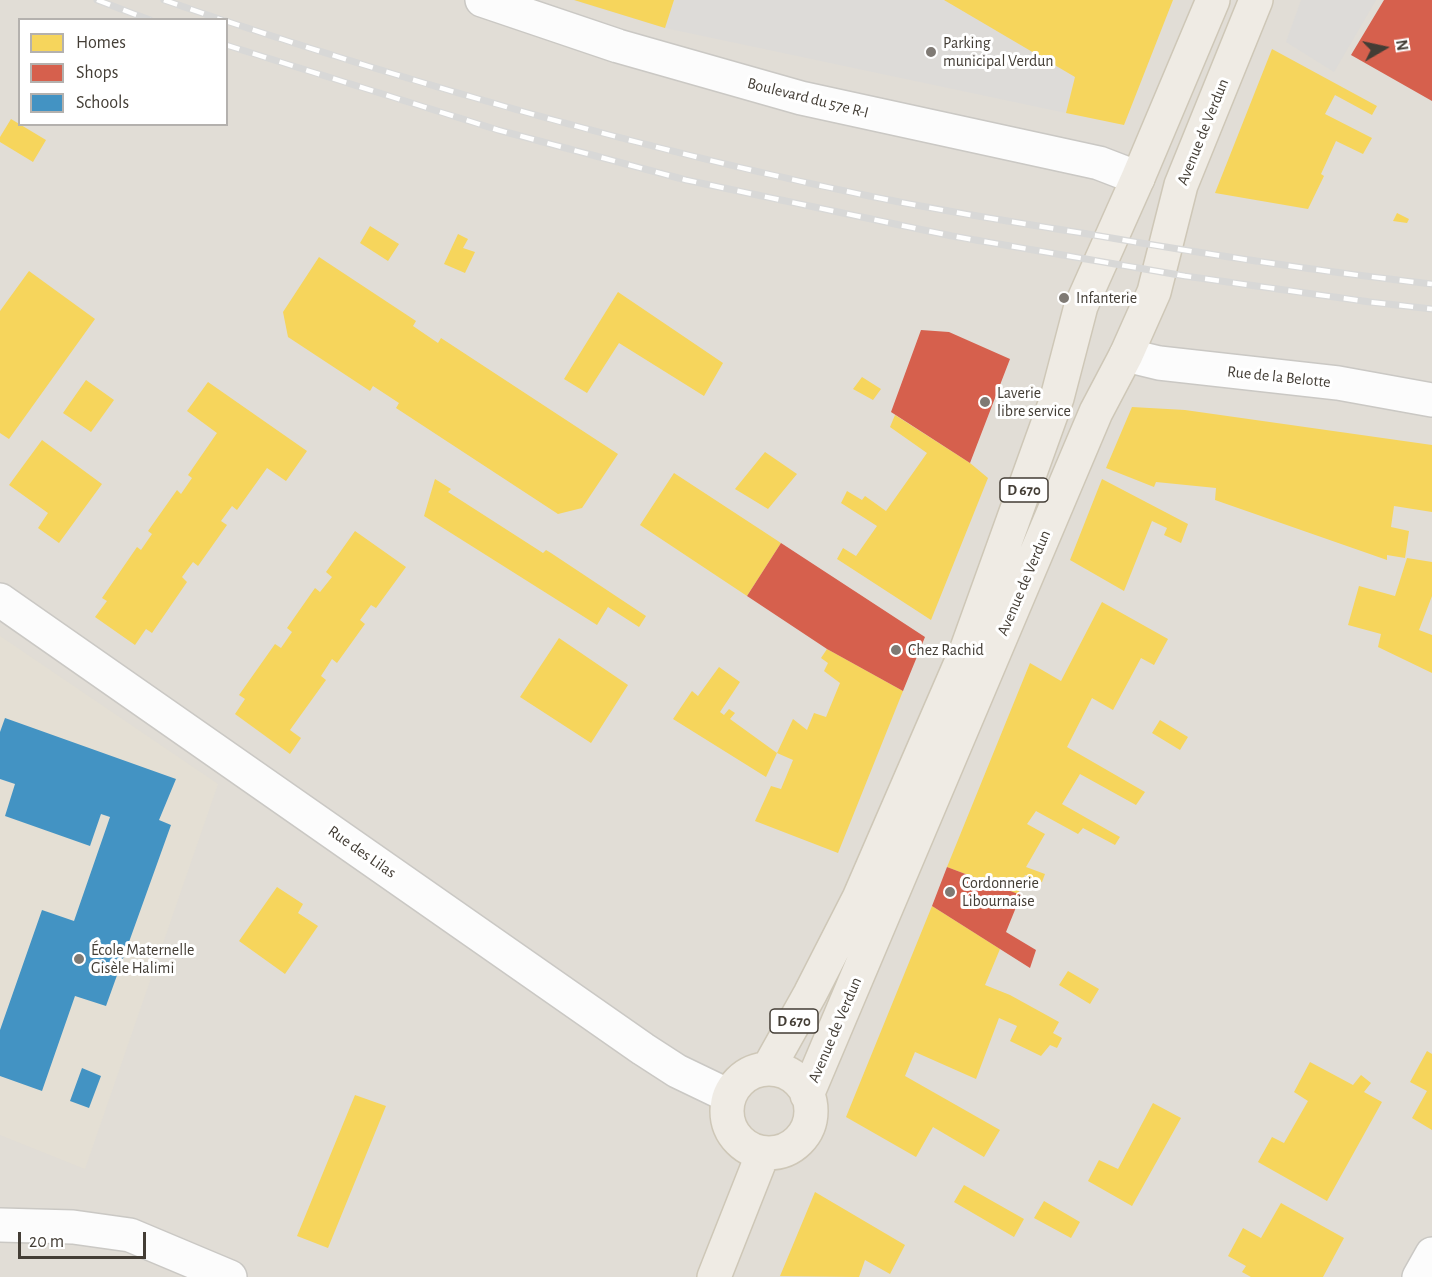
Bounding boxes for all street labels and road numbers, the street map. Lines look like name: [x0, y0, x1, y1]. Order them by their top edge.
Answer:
street label: Boulevard du 57e R-I: [745, 74, 871, 122]
street label: Avenue de Verdun: [1173, 76, 1233, 188]
street label: Rue de la Belotte: [1226, 362, 1332, 392]
road number: D 670: [1000, 478, 1048, 502]
street label: Avenue de Verdun: [993, 527, 1055, 639]
street label: Rue des Lilas: [324, 822, 400, 882]
street label: Avenue de Verdun: [804, 974, 866, 1086]
road number: D 670: [770, 1009, 818, 1033]

